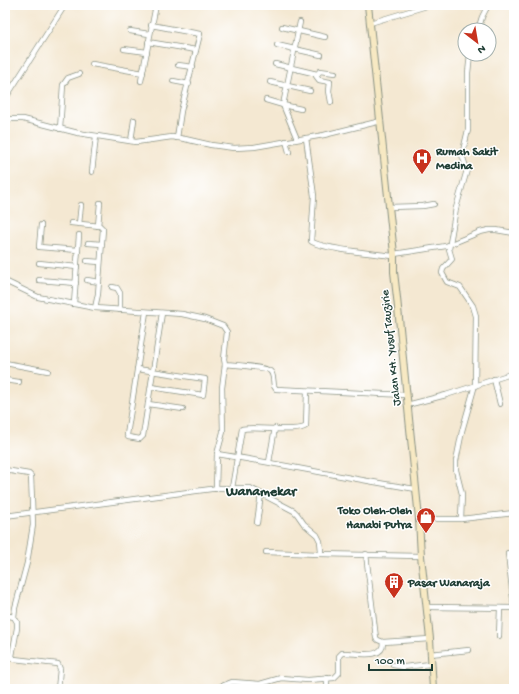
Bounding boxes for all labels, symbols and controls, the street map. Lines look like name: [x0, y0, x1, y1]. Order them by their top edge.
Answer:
north arrow: [457, 22, 497, 62]
text: N: [475, 42, 487, 56]
place label: Rumah Sakit Medina: [435, 146, 499, 174]
hospital icon: Rumah Sakit Medina: [411, 147, 433, 175]
street label: Jalan KH. Yusuf Tauzirie: [379, 288, 405, 406]
district label: Wanamekar: [225, 484, 298, 501]
place label: Toko Oleh-Oleh Hanabi Putra: [337, 505, 413, 533]
shop icon: Toko Oleh-Oleh Hanabi Putra: [415, 506, 437, 534]
building icon: Pasar Wanaraja: [383, 571, 405, 599]
place label: Pasar Wanaraja: [407, 577, 491, 591]
scale bar: [369, 646, 432, 672]
text: 100 m: [374, 655, 405, 669]

